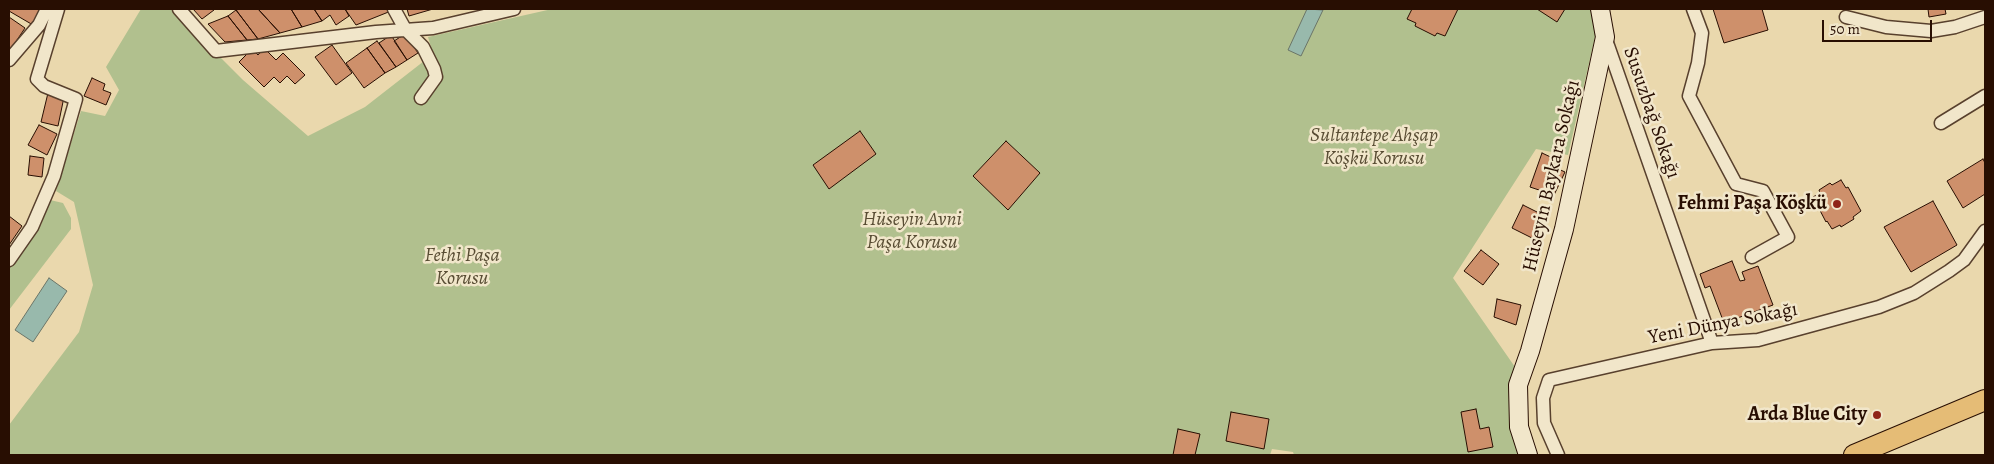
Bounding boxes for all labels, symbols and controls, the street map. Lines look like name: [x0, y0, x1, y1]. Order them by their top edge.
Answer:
scale bar: [1824, 10, 1934, 42]
text: 50 m: [1830, 19, 1860, 39]
street label: Susuzbağ Sokağı: [1617, 44, 1685, 182]
street label: Hüseyin Baykara Sokağı: [1518, 78, 1586, 274]
park label: Sultantepe Ahşap Köşkü Korusu: [1310, 124, 1438, 171]
place label: Fehmi Paşa Köşkü: [1677, 192, 1827, 216]
marker: Fehmi Paşa Köşkü: [1831, 198, 1843, 210]
park label: Hüseyin Avni Paşa Korusu: [862, 208, 962, 255]
park label: Fethi Paşa Korusu: [424, 244, 500, 291]
street label: Yeni Dünya Sokağı: [1646, 298, 1800, 350]
place label: Arda Blue City: [1748, 403, 1867, 427]
marker: Arda Blue City: [1871, 409, 1883, 421]

